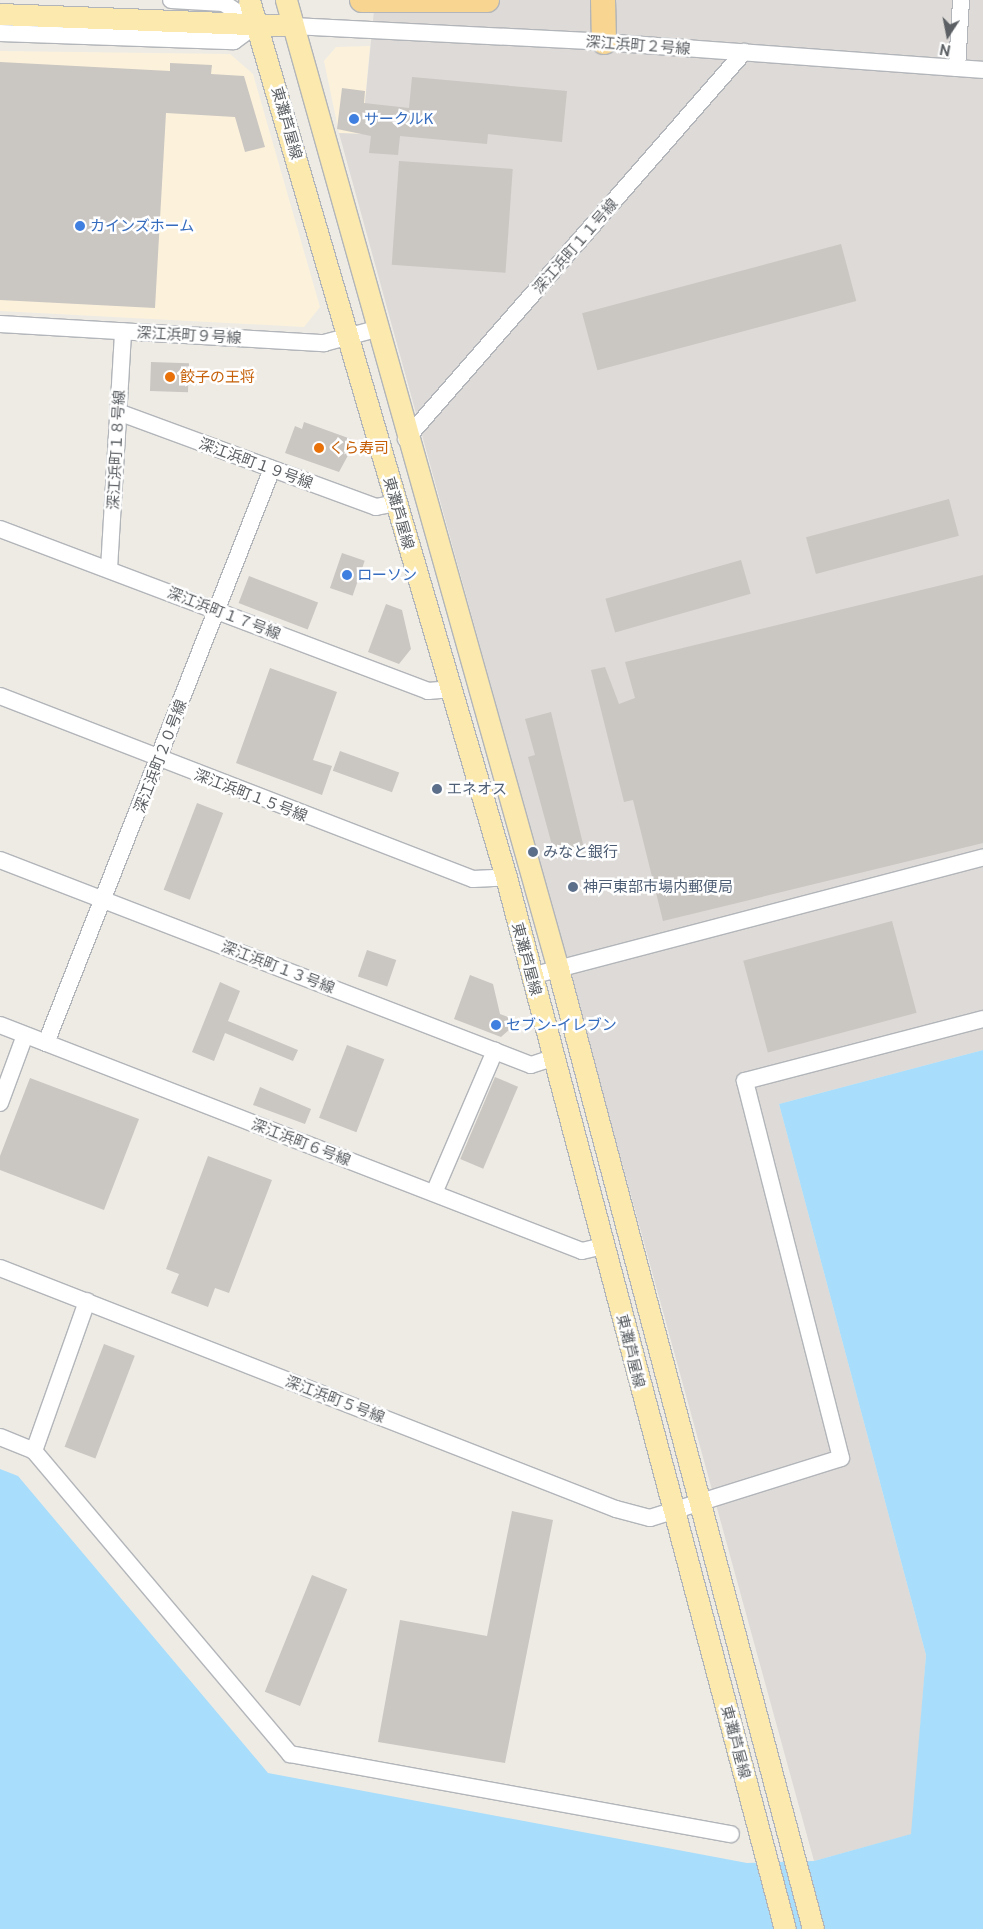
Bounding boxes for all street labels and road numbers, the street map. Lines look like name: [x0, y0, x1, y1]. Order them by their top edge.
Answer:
street label: 深江浜町２号線: [585, 32, 691, 58]
street label: 東灘芦屋線: [268, 84, 306, 162]
street label: 深江浜町１１号線: [529, 195, 621, 297]
street label: 深江浜町９号線: [136, 323, 242, 347]
street label: 深江浜町１８号線: [104, 390, 128, 510]
street label: 深江浜町１９号線: [197, 434, 315, 492]
street label: 東灘芦屋線: [380, 474, 418, 552]
street label: 深江浜町１７号線: [165, 583, 283, 643]
street label: 深江浜町２０号線: [130, 697, 190, 815]
street label: 深江浜町１５号線: [192, 765, 310, 825]
street label: 東灘芦屋線: [509, 920, 545, 998]
street label: 深江浜町１３号線: [219, 937, 337, 997]
street label: 深江浜町６号線: [249, 1115, 353, 1169]
street label: 東灘芦屋線: [613, 1312, 649, 1390]
street label: 深江浜町５号線: [283, 1372, 387, 1426]
street label: 東灘芦屋線: [718, 1703, 754, 1781]

